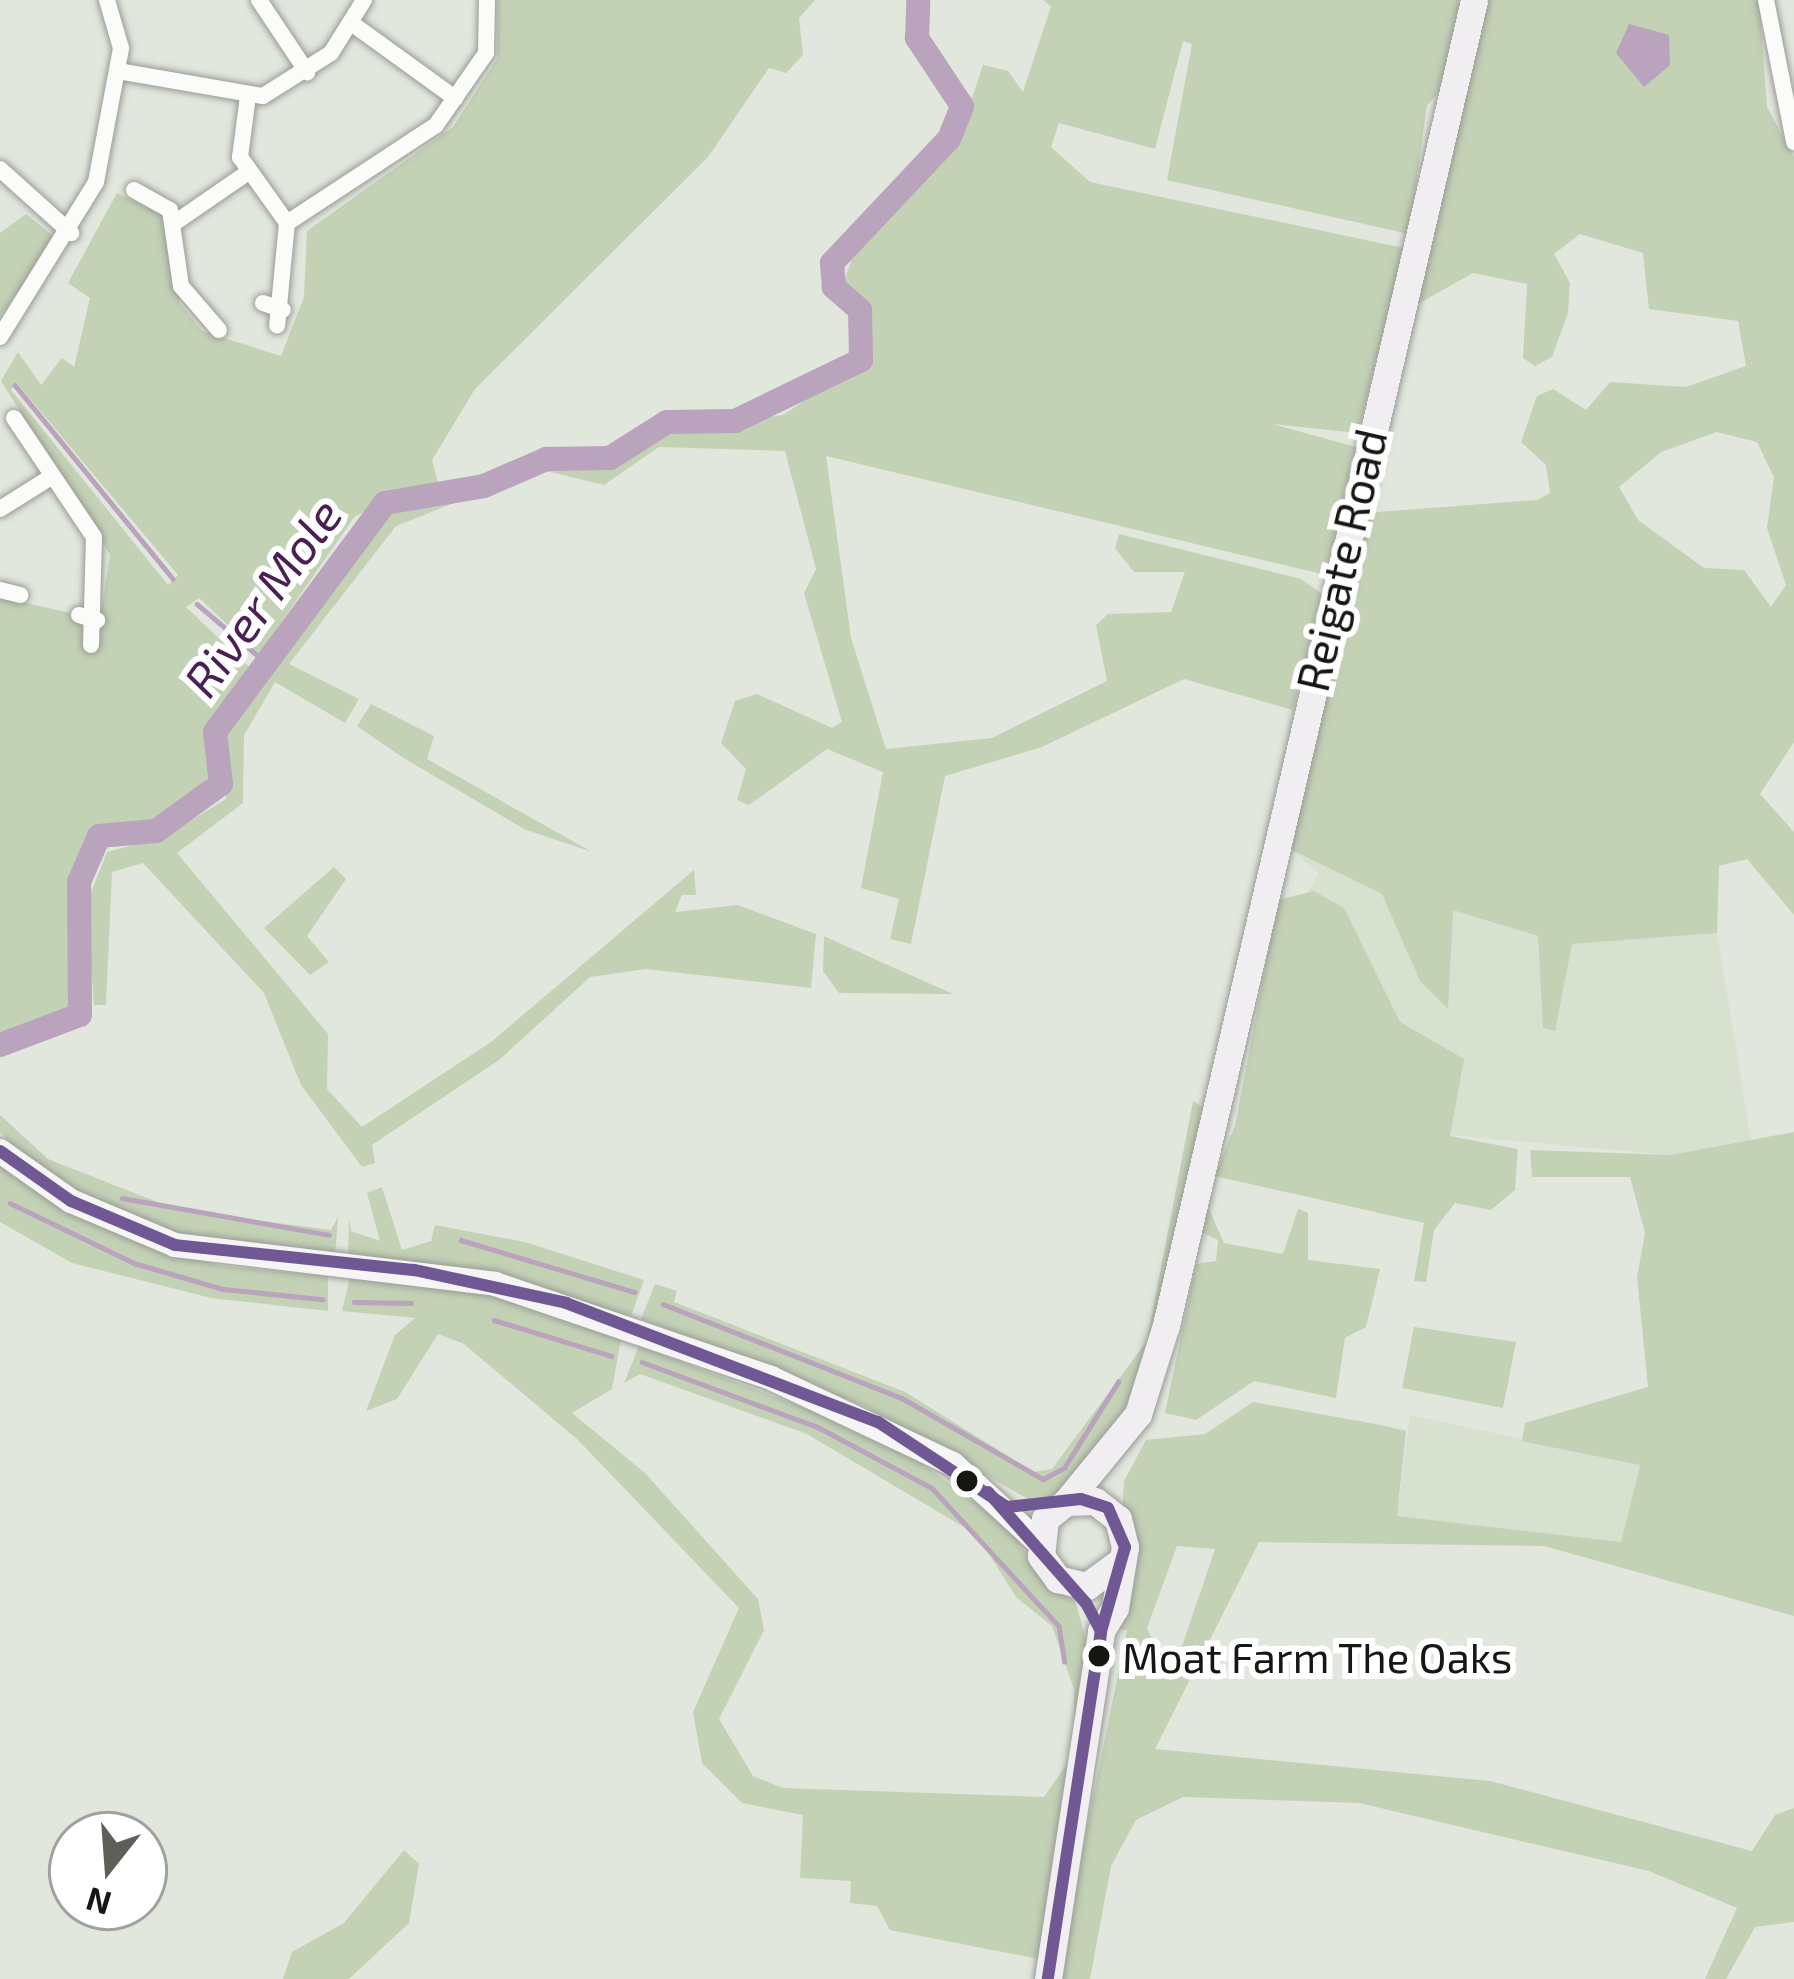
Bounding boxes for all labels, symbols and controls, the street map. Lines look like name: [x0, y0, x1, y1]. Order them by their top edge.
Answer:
street label: Reigate Road: [1285, 424, 1397, 696]
water label: River Mole: [171, 486, 353, 708]
unlabelled marker: [956, 1470, 978, 1492]
place label: Moat Farm The Oaks: [1122, 1631, 1513, 1681]
marker: Moat Farm The Oaks: [1088, 1645, 1110, 1667]
north arrow: [48, 1811, 168, 1931]
text: N: [81, 1880, 116, 1925]

